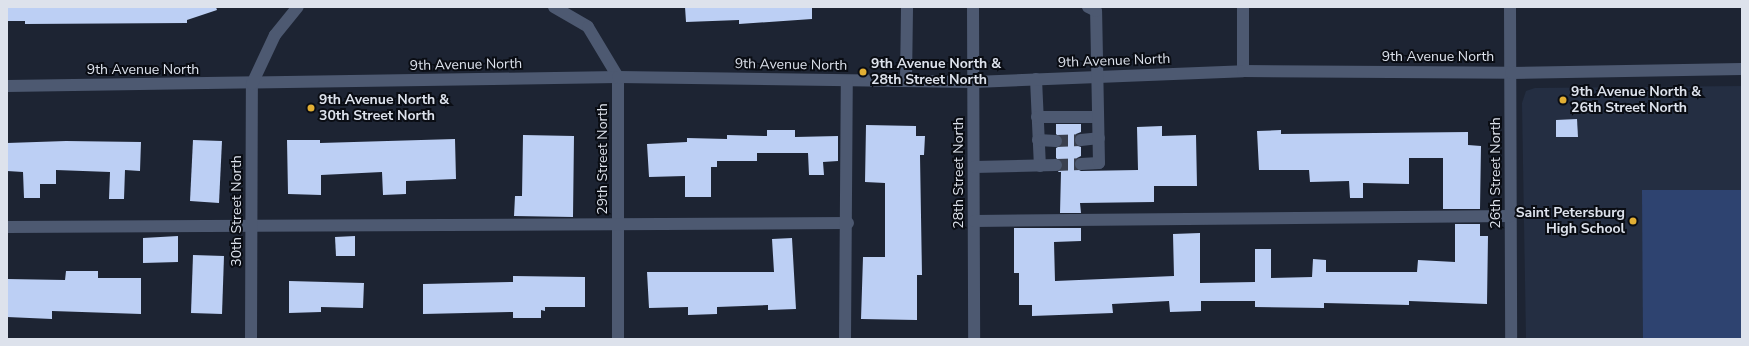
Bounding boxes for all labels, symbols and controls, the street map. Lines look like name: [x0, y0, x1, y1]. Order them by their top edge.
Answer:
street label: 9th Avenue North: [1382, 49, 1494, 65]
street label: 9th Avenue North: [1058, 51, 1170, 71]
street label: 9th Avenue North: [410, 56, 522, 74]
street label: 9th Avenue North: [735, 56, 847, 74]
place label: 9th Avenue North & 28th Street North: [871, 56, 1001, 88]
street label: 9th Avenue North: [87, 62, 199, 78]
marker: 9th Avenue North & 28th Street North: [858, 67, 868, 77]
place label: 9th Avenue North & 26th Street North: [1571, 84, 1701, 116]
place label: 9th Avenue North & 30th Street North: [319, 92, 449, 124]
marker: 9th Avenue North & 26th Street North: [1558, 95, 1568, 105]
marker: 9th Avenue North & 30th Street North: [306, 103, 316, 113]
street label: 29th Street North: [595, 103, 611, 215]
street label: 28th Street North: [951, 117, 967, 229]
street label: 26th Street North: [1488, 117, 1504, 229]
street label: 30th Street North: [229, 155, 245, 267]
place label: Saint Petersburg High School: [1516, 205, 1625, 238]
marker: Saint Petersburg High School: [1628, 216, 1638, 226]

